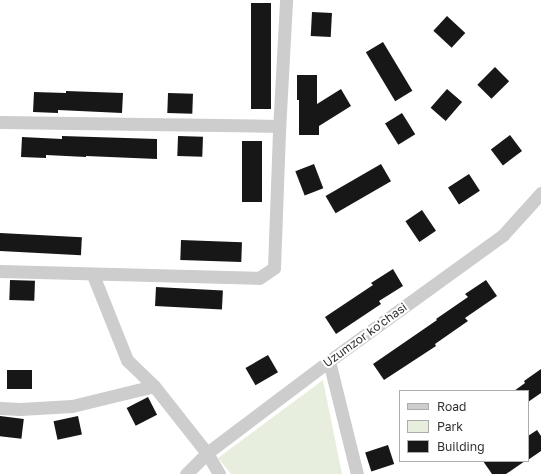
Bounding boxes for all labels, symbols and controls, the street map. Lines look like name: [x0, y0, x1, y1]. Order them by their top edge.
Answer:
street label: Uzumzor ko'chasi: [320, 300, 410, 370]
legend: [399, 390, 529, 462]
text: Road: [437, 399, 466, 414]
text: Park: [437, 419, 463, 434]
text: Building: [437, 439, 485, 454]

